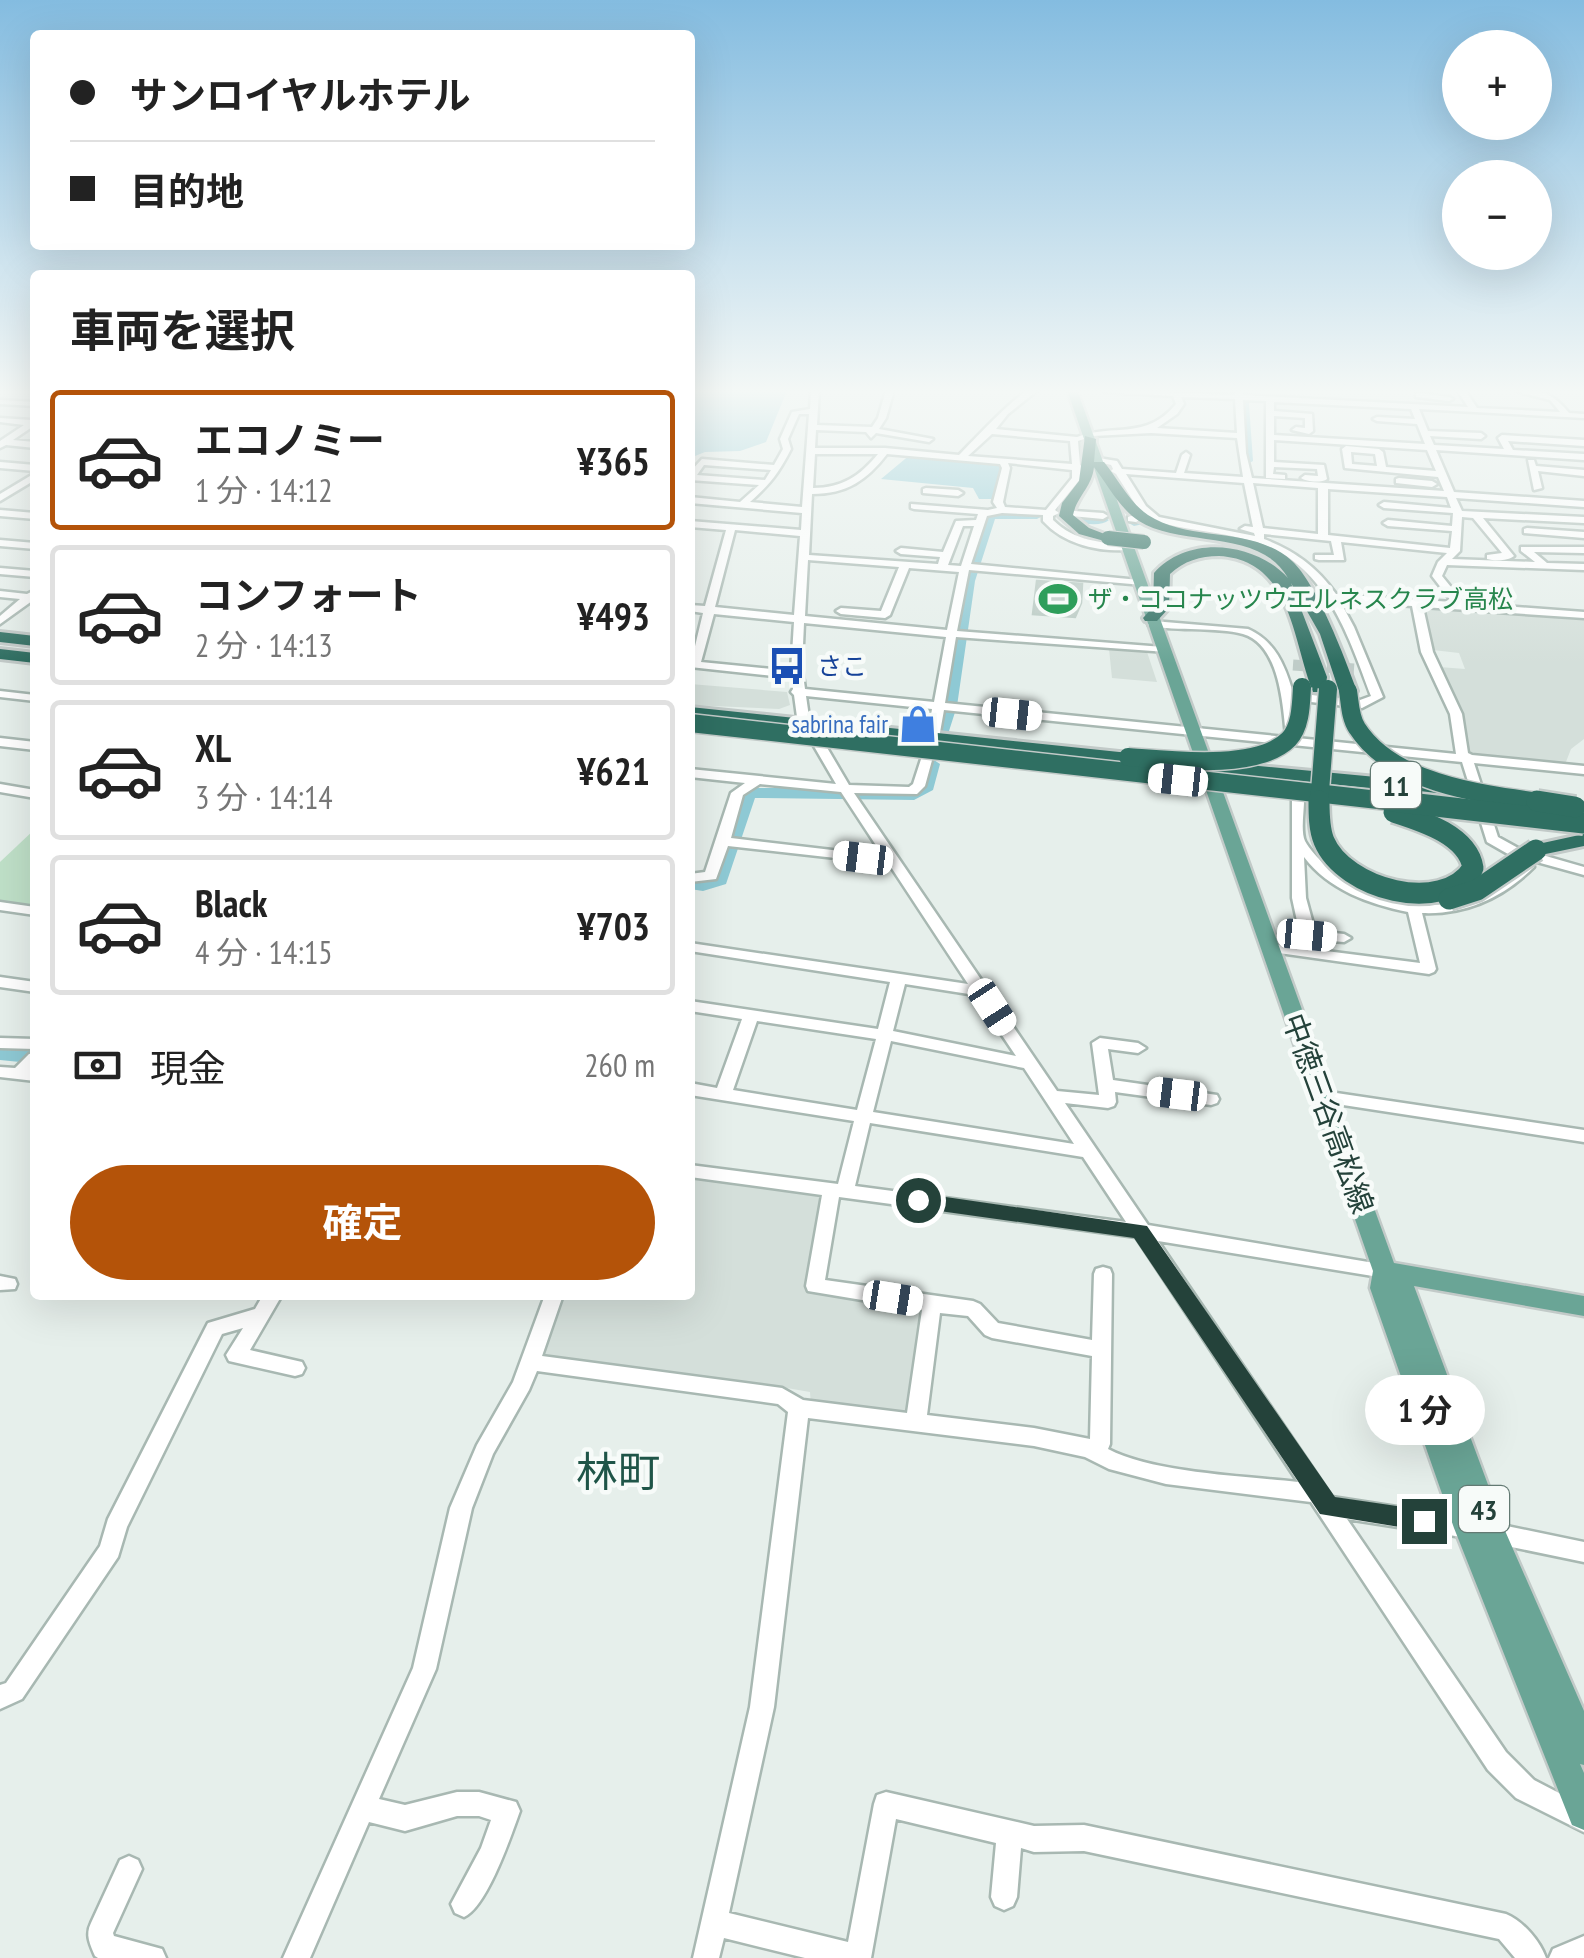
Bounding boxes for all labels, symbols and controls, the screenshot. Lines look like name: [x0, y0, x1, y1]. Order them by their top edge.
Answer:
map controls: [1442, 30, 1552, 270]
button: +: [1442, 30, 1552, 140]
text: サンロイヤルホテル: [130, 70, 471, 119]
button: −: [1442, 160, 1552, 270]
text: 目的地: [130, 166, 244, 215]
text: 車両を選択: [70, 301, 295, 359]
icon: car: [75, 415, 165, 505]
text: エコノミー: [195, 415, 385, 464]
text: ¥365: [577, 436, 650, 485]
text: 1 分 · 14:12: [195, 469, 333, 511]
icon: car: [75, 570, 165, 660]
text: コンフォート: [195, 570, 422, 619]
sports icon: ザ・ココナッツウエルネスクラブ高松: [1037, 578, 1079, 620]
place label: ザ・ココナッツウエルネスクラブ高松: [1088, 583, 1513, 615]
text: ¥493: [577, 591, 650, 640]
text: 2 分 · 14:13: [195, 624, 333, 666]
bus stop icon: さこ: [766, 645, 808, 687]
place label: さこ: [817, 650, 867, 682]
car: [981, 696, 1043, 732]
shop icon: sabrina fair: [897, 703, 939, 745]
place label: sabrina fair: [791, 708, 888, 740]
text: XL: [195, 723, 231, 772]
icon: car: [75, 725, 165, 815]
text: ¥621: [577, 746, 650, 795]
car: [1147, 762, 1209, 798]
road number: 11: [1371, 762, 1421, 808]
text: 3 分 · 14:14: [195, 776, 333, 818]
car: [831, 839, 895, 877]
text: Black: [195, 878, 268, 927]
icon: car: [75, 880, 165, 970]
text: ¥703: [577, 901, 650, 950]
car: [1276, 917, 1338, 953]
text: 4 分 · 14:15: [195, 931, 333, 973]
car: [963, 974, 1021, 1040]
street label: 中徳三谷高松線: [1275, 1008, 1383, 1218]
icon: cash: [70, 1038, 125, 1093]
text: 現金: [150, 1043, 226, 1092]
text: 260 m: [584, 1044, 655, 1086]
car: [1145, 1075, 1209, 1113]
button: 確定: [70, 1165, 655, 1280]
route start: [896, 1178, 941, 1223]
car: [861, 1278, 925, 1318]
callout: 1 分: [1364, 1376, 1484, 1446]
text: 1 分: [1398, 1389, 1452, 1431]
district label: 林町: [576, 1444, 660, 1499]
road number: 43: [1459, 1486, 1509, 1532]
route end: [1402, 1499, 1447, 1544]

